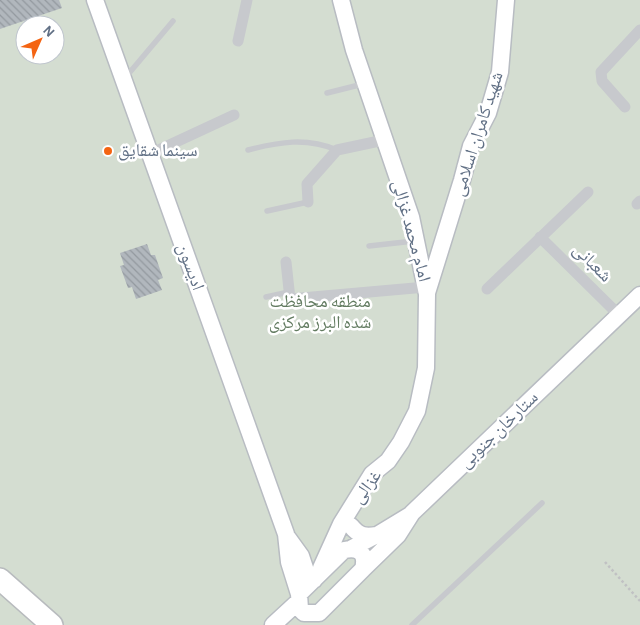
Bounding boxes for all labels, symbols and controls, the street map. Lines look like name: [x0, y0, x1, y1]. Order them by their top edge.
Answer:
north arrow: [15, 15, 65, 65]
text: N: [40, 23, 57, 40]
street label: شهید کامران اسلامی: [449, 70, 508, 199]
place label: سینما شقایق: [118, 142, 198, 161]
marker: سینما شقایق: [102, 145, 114, 157]
street label: امام محمد غزالی: [387, 178, 433, 284]
street label: شعبانی: [569, 240, 615, 286]
street label: ادیسون: [172, 241, 207, 293]
park label: منطقه محافظت شده البرز مرکزی: [269, 293, 371, 333]
street label: ستارخان جنوبی: [456, 388, 543, 473]
street label: غزالی: [349, 467, 386, 508]

